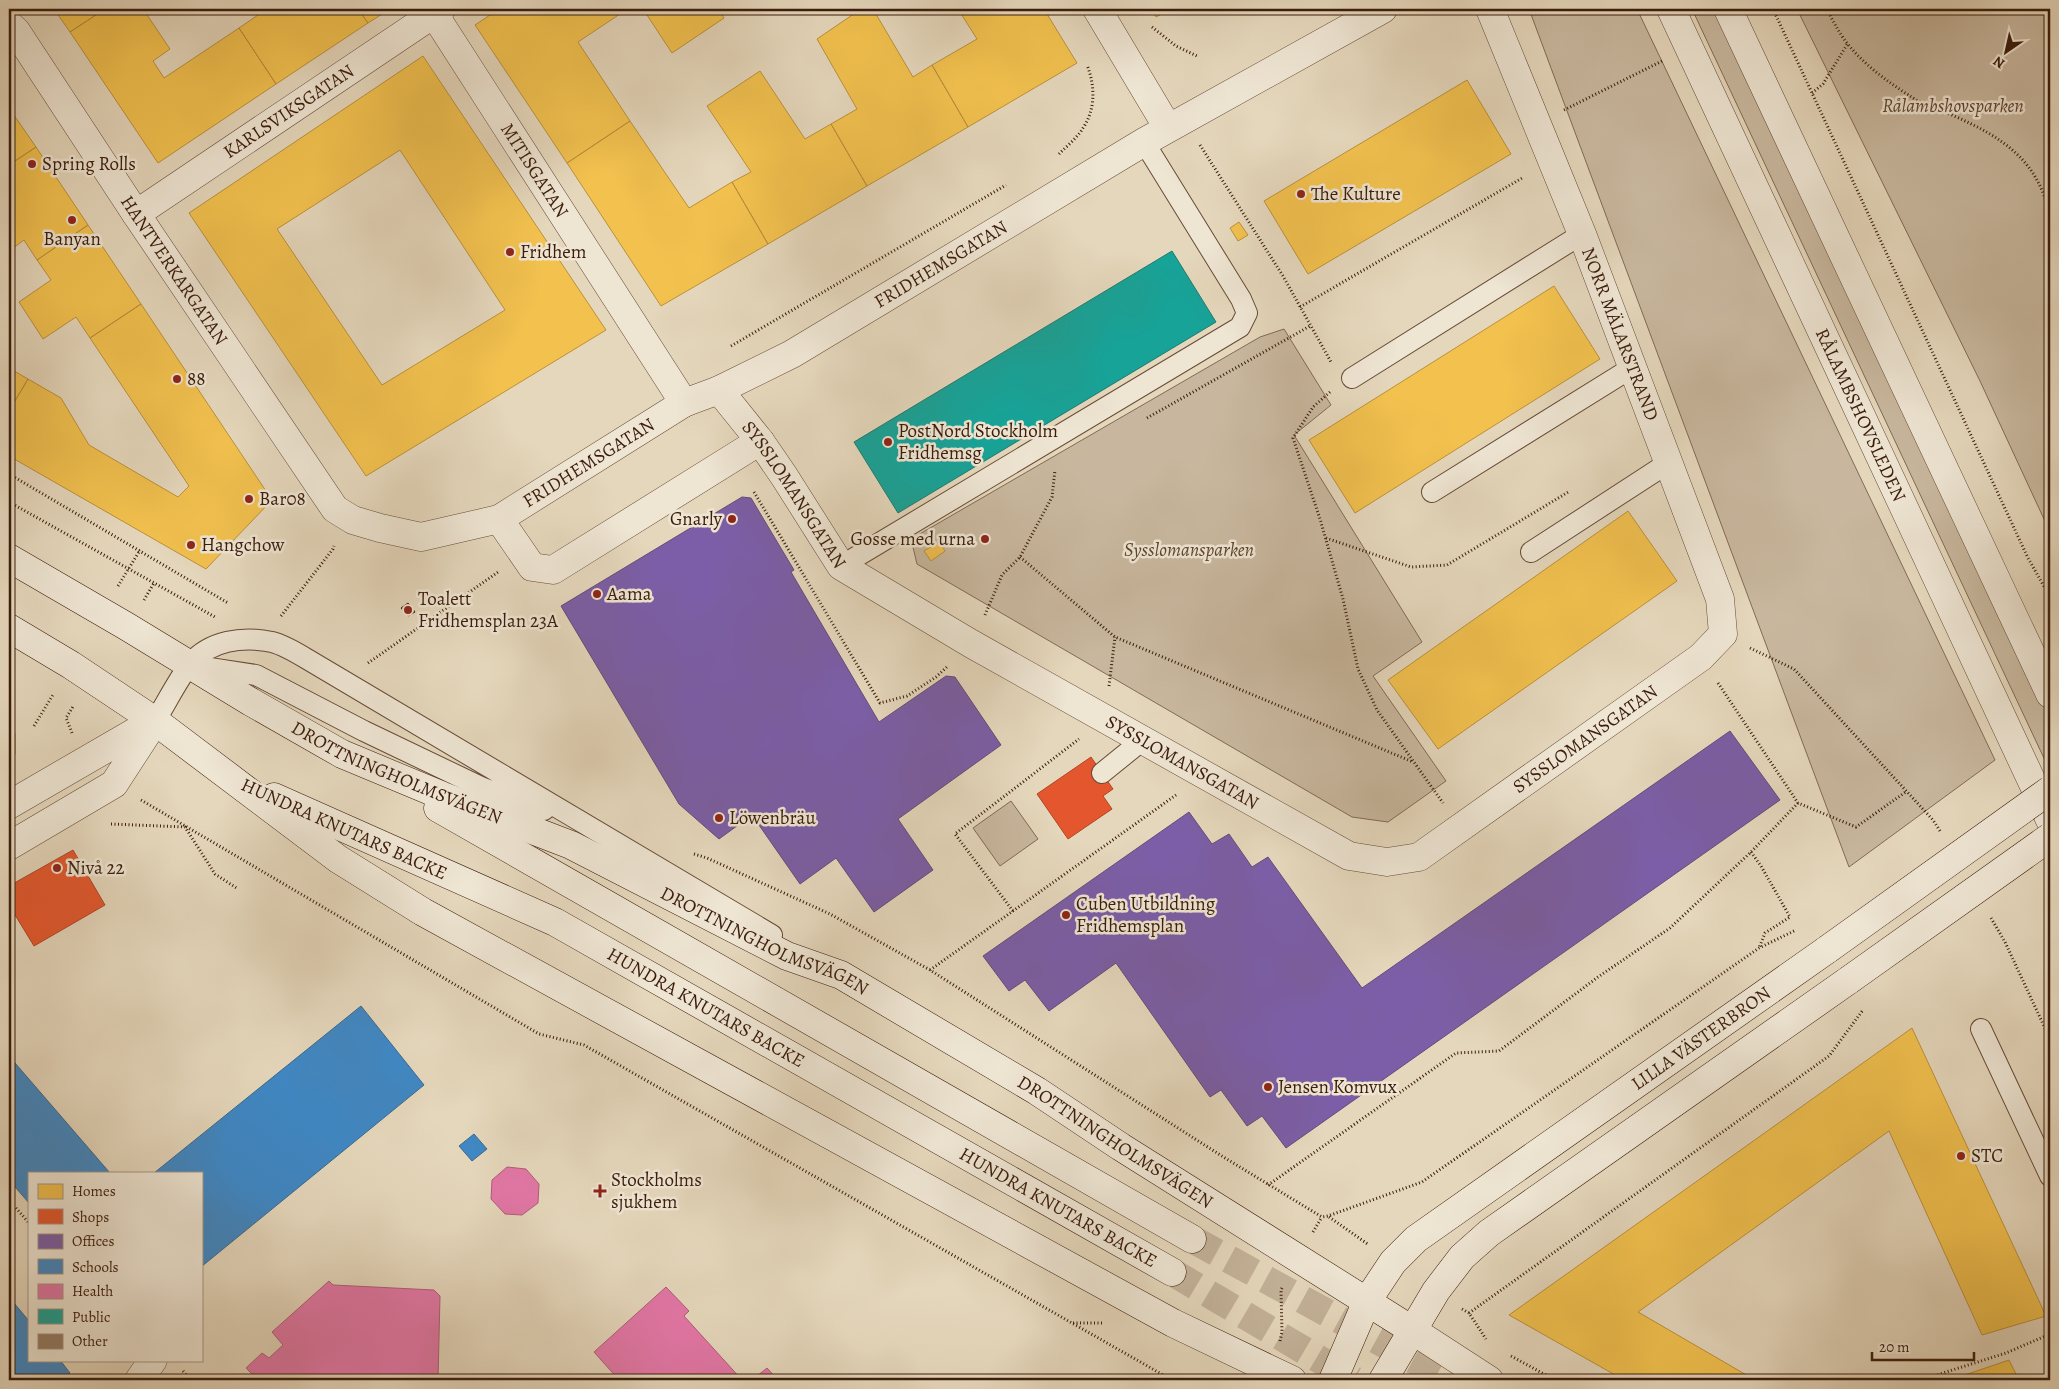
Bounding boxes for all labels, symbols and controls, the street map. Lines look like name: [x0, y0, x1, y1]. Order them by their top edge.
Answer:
north arrow: [1982, 28, 2032, 78]
text: N: [1989, 52, 2009, 73]
street label: KARLSVIKSGATAN: [218, 58, 360, 165]
park label: Rålambshovsparken: [1882, 93, 2024, 119]
street label: MITISGATAN: [494, 118, 575, 223]
place label: Spring Rolls: [42, 151, 136, 177]
marker: Spring Rolls: [26, 158, 38, 170]
place label: The Kulture: [1311, 181, 1401, 207]
marker: The Kulture: [1295, 188, 1307, 200]
street label: HANTVERKARGATAN: [114, 190, 234, 351]
marker: Banyan: [66, 214, 78, 226]
street label: FRIDHEMSGATAN: [869, 214, 1013, 315]
place label: Banyan: [43, 226, 101, 252]
place label: Fridhem: [520, 239, 587, 265]
street label: NORR MÄLARSTRAND: [1575, 243, 1665, 425]
marker: Fridhem: [504, 246, 516, 258]
street label: RÅLAMBSHOVSLEDEN: [1809, 324, 1912, 506]
place label: 88: [187, 366, 205, 392]
marker: 88: [171, 373, 183, 385]
street label: FRIDHEMSGATAN: [518, 411, 660, 514]
street label: SYSSLOMANSGATAN: [736, 415, 853, 574]
place label: PostNord Stockholm Fridhemsg: [898, 418, 1058, 466]
marker: PostNord Stockholm Fridhemsg: [882, 436, 894, 448]
place label: Bar08: [259, 486, 306, 512]
marker: Bar08: [243, 493, 255, 505]
place label: Gnarly: [670, 506, 723, 532]
marker: Gnarly: [726, 513, 738, 525]
place label: Gosse med urna: [851, 526, 975, 552]
place label: Hangchow: [201, 532, 285, 558]
marker: Gosse med urna: [979, 533, 991, 545]
park label: Sysslomansparken: [1124, 537, 1254, 563]
marker: Hangchow: [185, 539, 197, 551]
place label: Aama: [606, 581, 652, 607]
place label: Toalett Fridhemsplan 23A: [418, 586, 559, 634]
marker: Aama: [591, 588, 603, 600]
marker: Toalett Fridhemsplan 23A: [402, 604, 414, 616]
street label: SYSSLOMANSGATAN: [1507, 679, 1663, 800]
street label: SYSSLOMANSGATAN: [1101, 709, 1264, 816]
street label: DROTTNINGHOLMSVÄGEN: [286, 715, 506, 831]
street label: HUNDRA KNUTARS BACKE: [237, 772, 451, 886]
place label: Löwenbräu: [729, 805, 816, 831]
marker: Löwenbräu: [713, 812, 725, 824]
place label: Nivå 22: [67, 855, 125, 881]
marker: Nivå 22: [51, 862, 63, 874]
street label: DROTTNINGHOLMSVÄGEN: [656, 880, 874, 1002]
place label: Cuben Utbildning Fridhemsplan: [1076, 891, 1216, 939]
marker: Cuben Utbildning Fridhemsplan: [1060, 909, 1072, 921]
street label: HUNDRA KNUTARS BACKE: [602, 941, 809, 1074]
street label: LILLA VÄSTERBRON: [1626, 980, 1776, 1097]
street label: DROTTNINGHOLMSVÄGEN: [1012, 1069, 1218, 1215]
place label: Jensen Komvux: [1278, 1074, 1397, 1100]
marker: Jensen Komvux: [1262, 1081, 1274, 1093]
street label: HUNDRA KNUTARS BACKE: [955, 1141, 1162, 1274]
place label: STC: [1971, 1143, 2003, 1169]
marker: STC: [1955, 1150, 1967, 1162]
place label: Stockholms sjukhem: [611, 1167, 702, 1215]
legend: [28, 1172, 202, 1362]
text: Homes: [72, 1181, 116, 1201]
marker: Stockholms sjukhem: [593, 1184, 607, 1198]
text: Shops: [72, 1207, 109, 1227]
text: Offices: [72, 1231, 115, 1251]
text: Schools: [72, 1257, 119, 1277]
text: Health: [72, 1281, 113, 1301]
text: Public: [72, 1307, 110, 1327]
scale bar: [1872, 1329, 1974, 1361]
text: Other: [72, 1331, 108, 1351]
text: 20 m: [1879, 1337, 1910, 1357]

